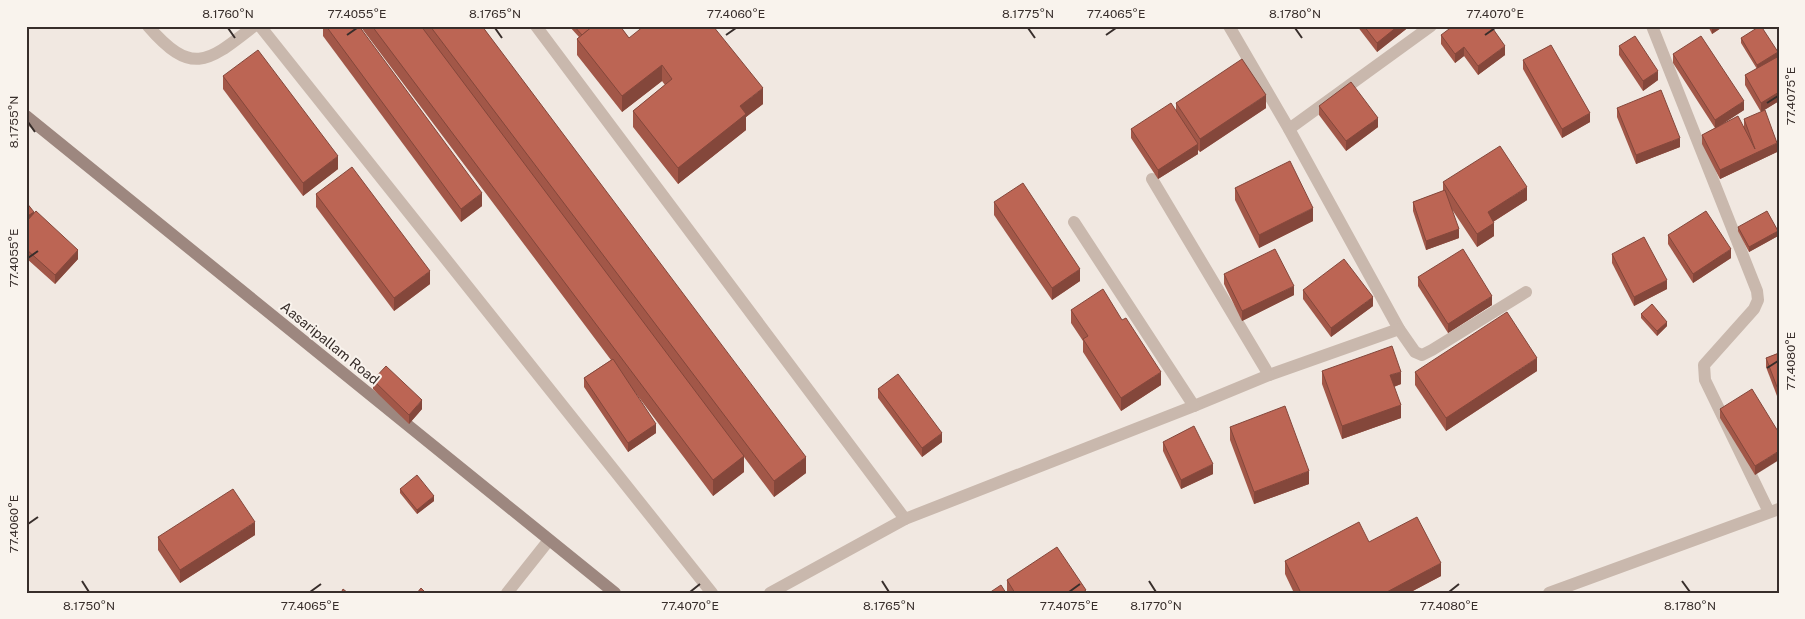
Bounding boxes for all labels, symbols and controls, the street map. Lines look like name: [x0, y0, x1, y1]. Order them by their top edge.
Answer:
text: 8.1760°N: [202, 7, 254, 21]
text: 77.4055°E: [327, 7, 387, 21]
text: 8.1765°N: [469, 7, 521, 21]
text: 77.4060°E: [707, 7, 765, 21]
text: 8.1775°N: [1002, 7, 1054, 21]
text: 77.4065°E: [1087, 7, 1145, 21]
text: 8.1780°N: [1269, 7, 1321, 21]
text: 77.4070°E: [1466, 7, 1524, 21]
text: 77.4075°E: [1784, 67, 1798, 125]
text: 8.1755°N: [7, 96, 21, 148]
text: 77.4055°E: [7, 228, 21, 288]
street label: Aasaripallam Road: [278, 298, 382, 388]
text: 77.4080°E: [1784, 332, 1798, 390]
text: 77.4060°E: [7, 495, 21, 553]
text: 8.1750°N: [63, 599, 115, 613]
text: 77.4065°E: [281, 599, 339, 613]
text: 77.4070°E: [661, 599, 719, 613]
text: 8.1765°N: [863, 599, 915, 613]
text: 77.4075°E: [1040, 599, 1098, 613]
text: 8.1770°N: [1130, 599, 1182, 613]
text: 77.4080°E: [1420, 599, 1478, 613]
text: 8.1780°N: [1664, 599, 1716, 613]

